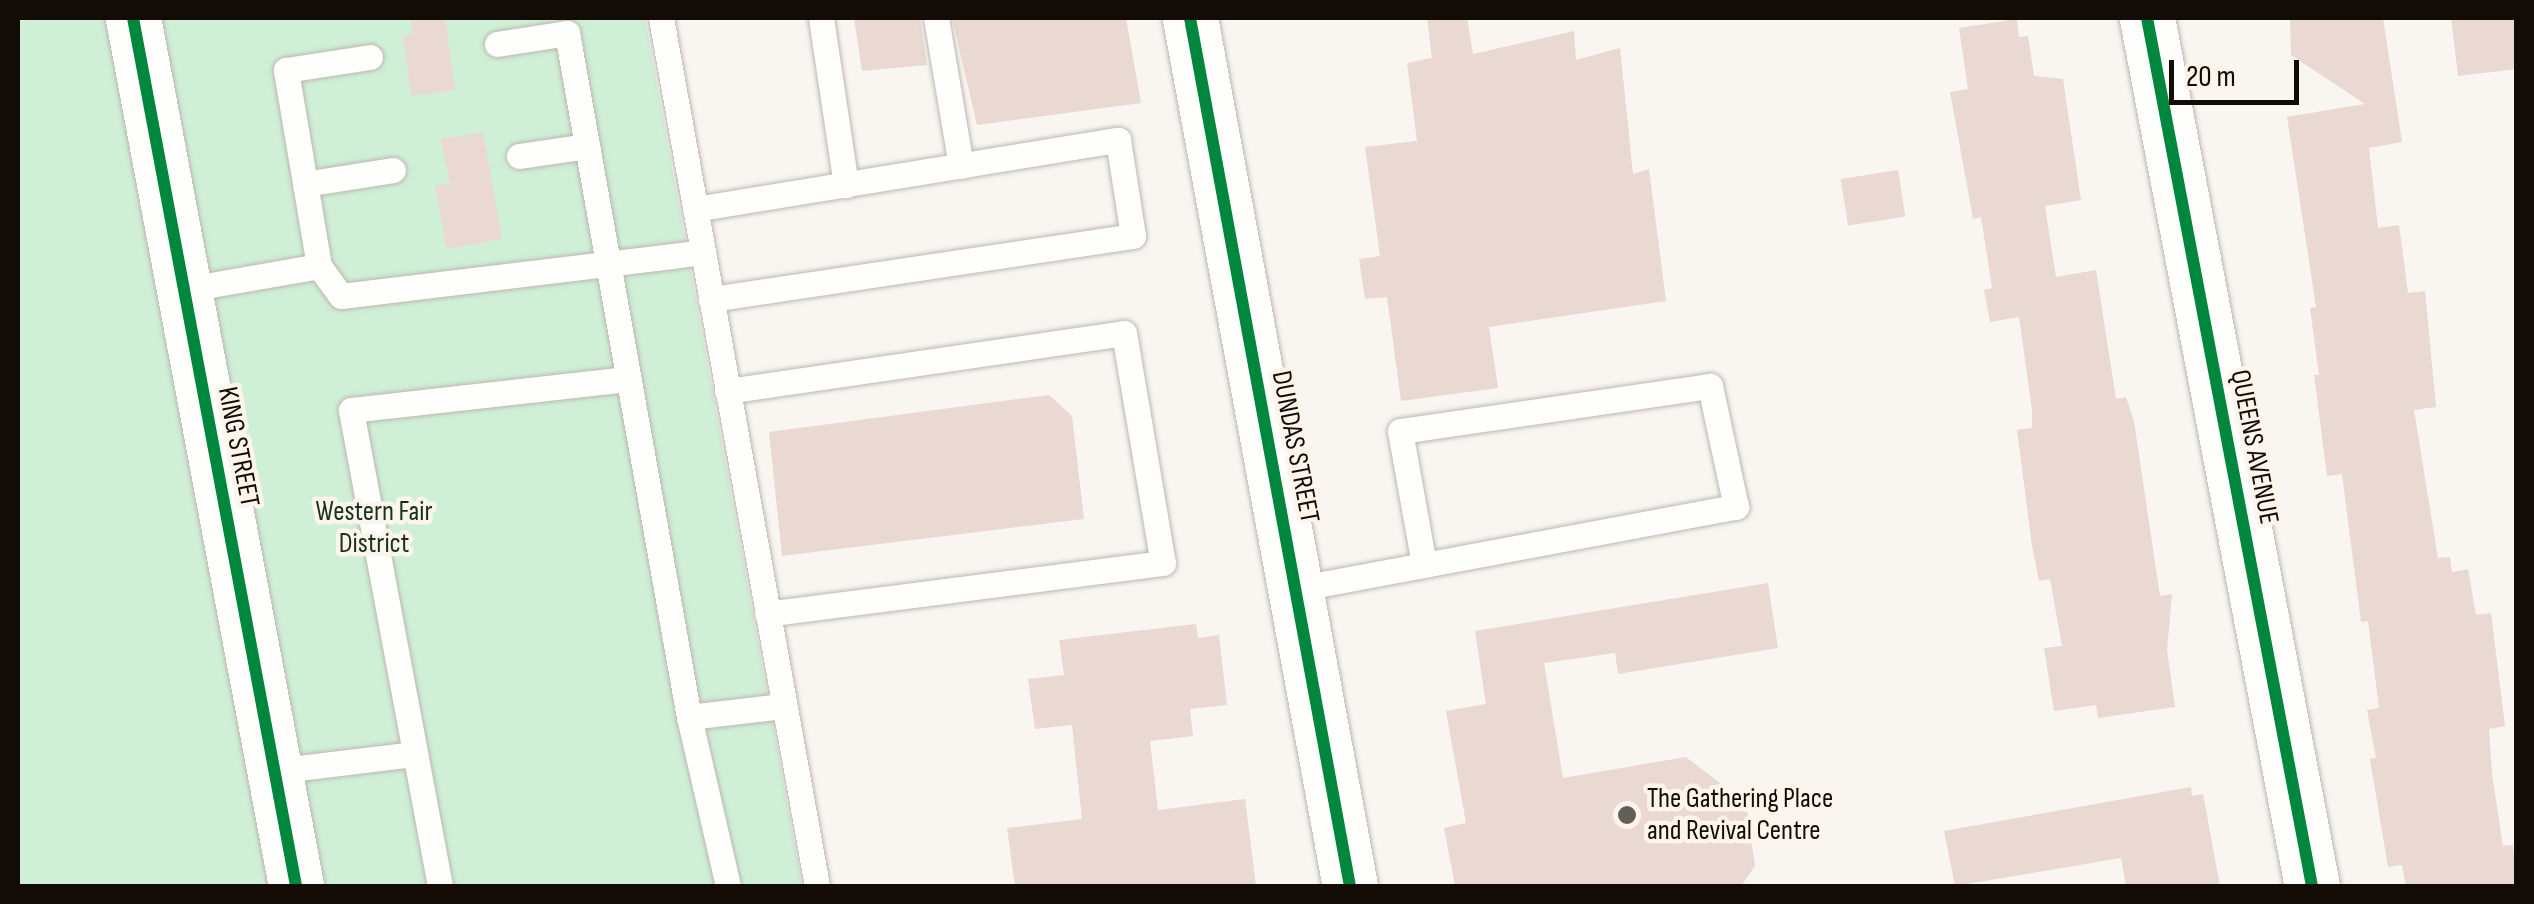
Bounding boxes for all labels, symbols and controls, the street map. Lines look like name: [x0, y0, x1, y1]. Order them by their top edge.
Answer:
scale bar: [2174, 40, 2304, 102]
text: 20 m: [2186, 59, 2236, 95]
street label: QUEENS AVENUE: [2223, 367, 2285, 527]
street label: DUNDAS STREET: [1264, 368, 1326, 526]
street label: KING STREET: [210, 384, 266, 510]
park label: Western Fair District: [315, 495, 433, 561]
place label: The Gathering Place and Revival Centre: [1647, 782, 1833, 848]
marker: The Gathering Place and Revival Centre: [1616, 804, 1638, 826]

